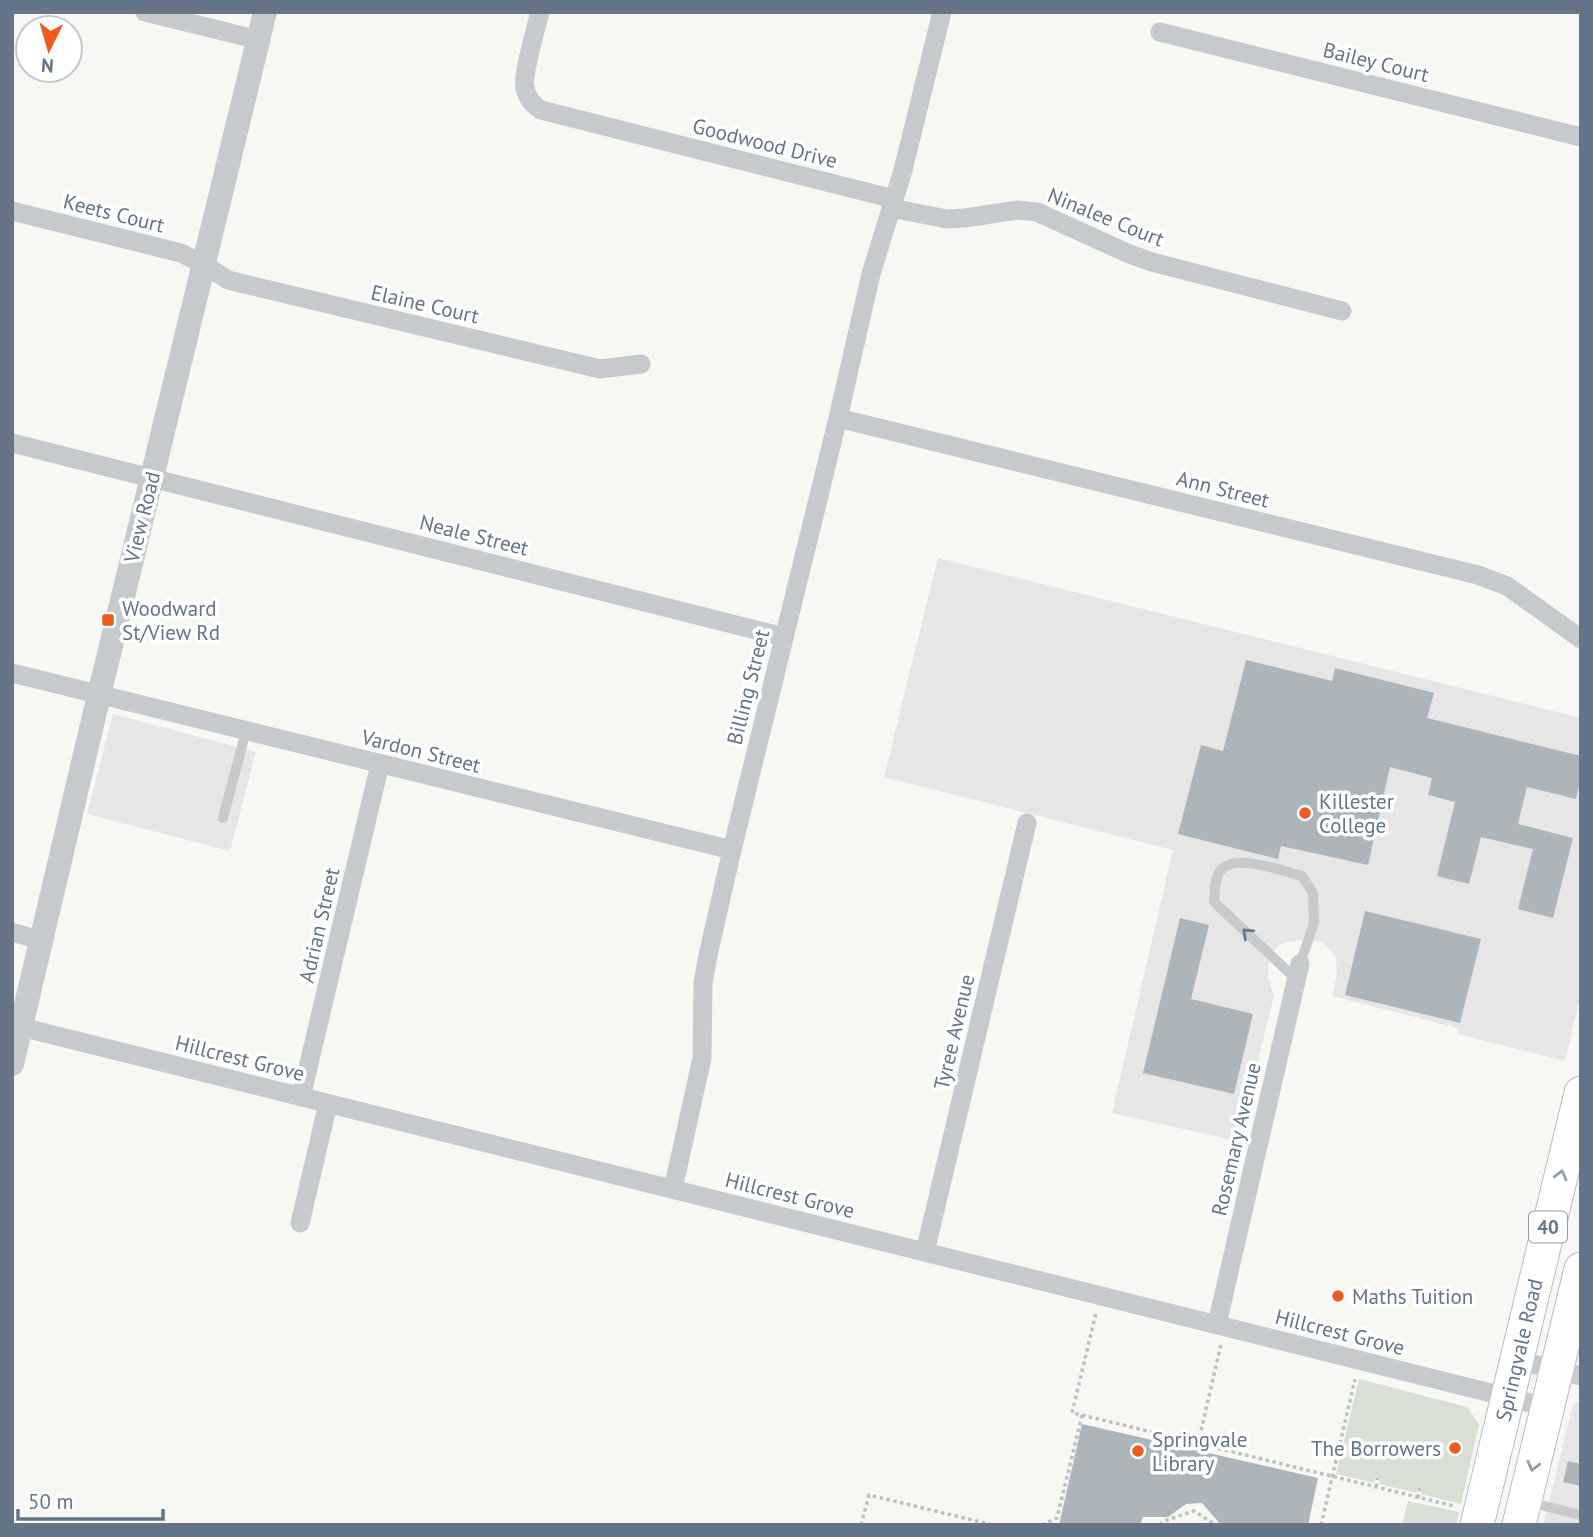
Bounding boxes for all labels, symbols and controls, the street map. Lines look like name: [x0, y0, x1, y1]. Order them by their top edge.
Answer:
north arrow: [14, 14, 84, 84]
street label: Bailey Court: [1320, 36, 1432, 88]
text: N: [40, 53, 55, 78]
street label: Goodwood Drive: [690, 112, 840, 174]
street label: Ninalee Court: [1044, 181, 1168, 253]
street label: Keets Court: [61, 187, 167, 239]
street label: Elaine Court: [368, 278, 482, 330]
street label: Ann Street: [1174, 464, 1272, 514]
street label: View Road: [117, 469, 166, 566]
street label: Neale Street: [417, 508, 531, 562]
place label: Woodward St/View Rd: [122, 595, 220, 646]
marker: Woodward St/View Rd: [100, 612, 116, 628]
street label: Billing Street: [721, 627, 775, 747]
street label: Vardon Street: [358, 723, 483, 779]
place label: Killester College: [1319, 788, 1394, 839]
marker: Killester College: [1297, 805, 1313, 821]
street label: Adrian Street: [293, 865, 345, 985]
one-way arrow: [1242, 928, 1255, 941]
street label: Tyree Avenue: [928, 972, 980, 1092]
street label: Hillcrest Grove: [172, 1029, 308, 1087]
street label: Rosemary Avenue: [1205, 1060, 1267, 1218]
street label: Hillcrest Grove: [722, 1166, 858, 1224]
one-way arrow: [1553, 1169, 1567, 1181]
road number: 40: [1529, 1212, 1567, 1242]
street label: Springvale Road: [1489, 1276, 1549, 1424]
place label: Maths Tuition: [1352, 1283, 1473, 1310]
marker: Maths Tuition: [1330, 1288, 1346, 1304]
street label: Hillcrest Grove: [1272, 1303, 1408, 1361]
place label: Springvale Library: [1152, 1426, 1247, 1477]
place label: The Borrowers: [1311, 1435, 1441, 1462]
marker: The Borrowers: [1447, 1440, 1463, 1456]
marker: Springvale Library: [1130, 1443, 1146, 1459]
one-way arrow: [1527, 1460, 1541, 1472]
scale bar: [18, 1478, 163, 1522]
text: 50 m: [28, 1488, 74, 1515]

